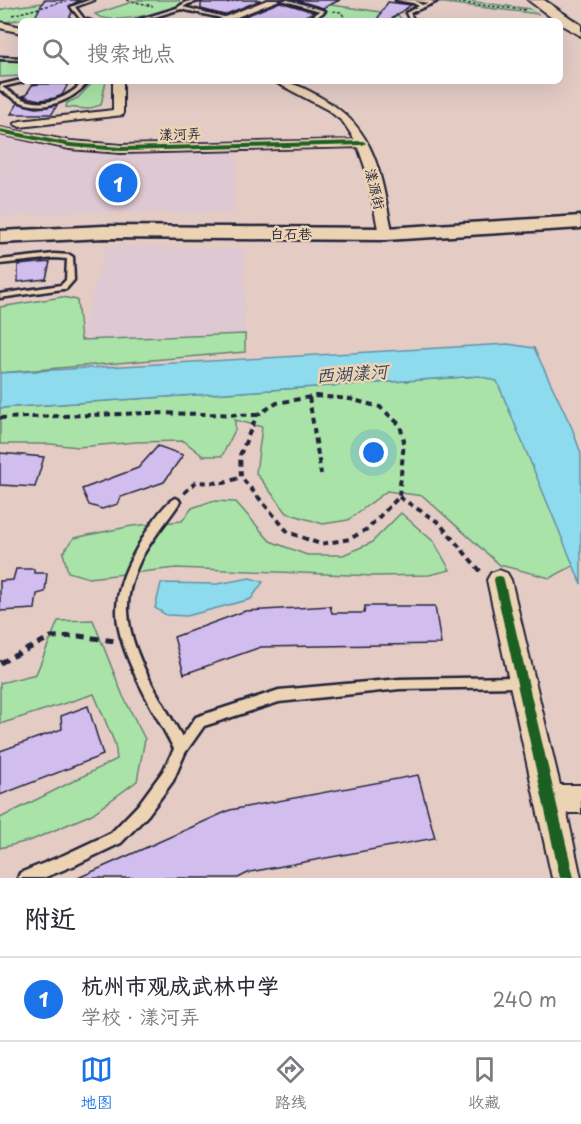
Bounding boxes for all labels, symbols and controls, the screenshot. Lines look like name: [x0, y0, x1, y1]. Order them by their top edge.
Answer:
search box: [18, 18, 563, 84]
icon: search: [39, 35, 72, 68]
text: 搜索地点: [87, 35, 175, 68]
street label: 漾河弄: [159, 122, 201, 145]
pin: 1: [98, 160, 138, 206]
street label: 漾源街: [360, 166, 391, 212]
street label: 白石巷: [270, 223, 313, 244]
water label: 西湖漾河: [315, 356, 392, 388]
your location: [359, 438, 388, 467]
text: 附近: [24, 898, 76, 937]
text: 杭州市观成武林中学: [81, 968, 279, 1001]
text: 1: [39, 984, 48, 1014]
text: 240 m: [492, 984, 557, 1014]
text: 学校 · 漾河弄: [81, 1001, 200, 1031]
tab: 地图: [80, 1053, 113, 1113]
tab: 路线: [274, 1053, 307, 1113]
tab: 收藏: [468, 1053, 501, 1113]

